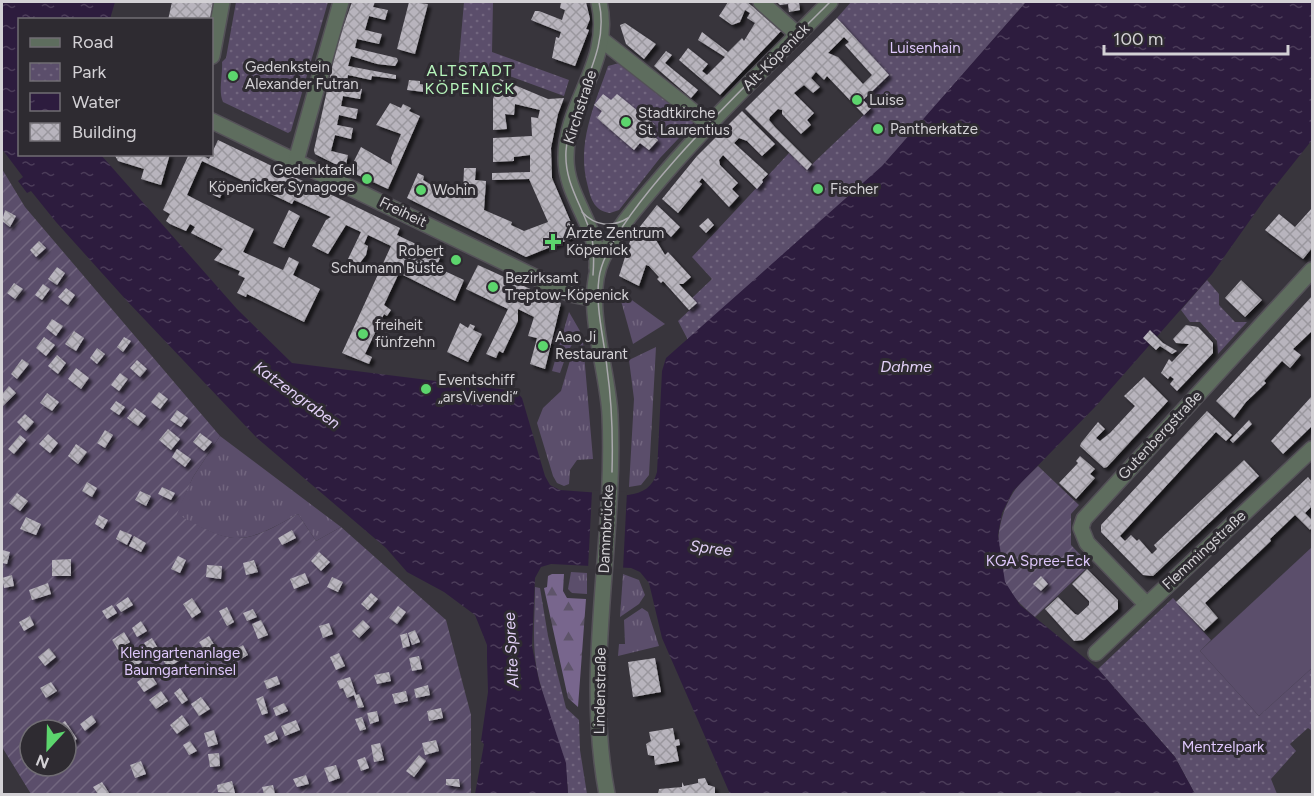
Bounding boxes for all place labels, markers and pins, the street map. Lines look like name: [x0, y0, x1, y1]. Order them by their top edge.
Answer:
place label: Gedenkstein Alexander Futran: [245, 58, 359, 93]
marker: Gedenkstein Alexander Futran: [226, 69, 240, 83]
place label: Luise: [869, 91, 904, 109]
marker: Luise: [850, 93, 864, 107]
place label: Stadtkirche St. Laurentius: [638, 104, 730, 139]
marker: Stadtkirche St. Laurentius: [619, 115, 633, 129]
place label: Pantherkatze: [890, 120, 978, 138]
marker: Pantherkatze: [871, 122, 885, 136]
place label: Gedenktafel Köpenicker Synagoge: [209, 161, 355, 196]
marker: Gedenktafel Köpenicker Synagoge: [360, 172, 374, 186]
place label: Fischer: [830, 180, 878, 198]
place label: Wohin: [433, 181, 476, 199]
marker: Fischer: [811, 182, 825, 196]
marker: Wohin: [414, 183, 428, 197]
place label: Ärzte Zentrum Köpenick: [566, 224, 664, 259]
marker: Ärzte Zentrum Köpenick: [544, 233, 562, 251]
place label: Robert Schumann Büste: [331, 242, 444, 277]
marker: Robert Schumann Büste: [449, 253, 463, 267]
place label: Bezirksamt Treptow-Köpenick: [505, 269, 630, 304]
marker: Bezirksamt Treptow-Köpenick: [486, 280, 500, 294]
place label: freiheit fünfzehn: [375, 316, 435, 351]
marker: freiheit fünfzehn: [356, 327, 370, 341]
place label: Aao Ji Restaurant: [555, 328, 628, 363]
marker: Aao Ji Restaurant: [536, 339, 550, 353]
place label: Eventschiff „arsVivendi“: [438, 371, 518, 406]
marker: Eventschiff „arsVivendi“: [419, 382, 433, 396]

